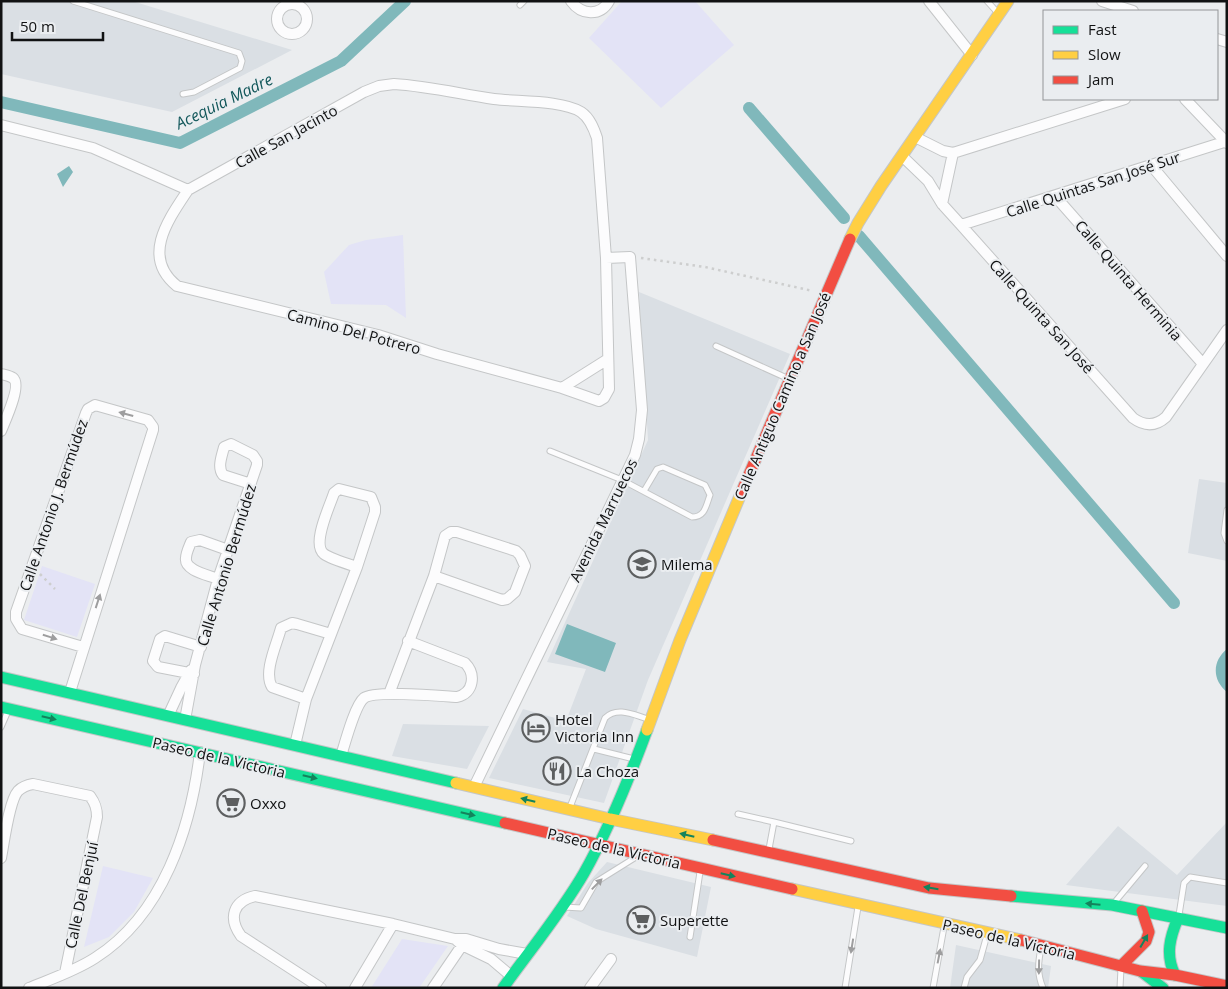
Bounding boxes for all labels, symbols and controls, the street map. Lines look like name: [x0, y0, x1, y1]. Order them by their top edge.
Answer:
scale bar: [12, 10, 104, 42]
legend: [1043, 10, 1218, 100]
text: 50 m: [20, 16, 55, 36]
text: Fast: [1088, 19, 1117, 39]
text: Slow: [1088, 44, 1121, 64]
water label: Acequia Madre: [171, 68, 276, 135]
text: Jam: [1086, 69, 1114, 89]
street label: Calle San Jacinto: [231, 100, 341, 172]
street label: Calle Quintas San José Sur: [1003, 146, 1183, 222]
street label: Calle Quinta Herminia: [1071, 215, 1187, 345]
street label: Calle Quinta San José: [985, 255, 1099, 377]
street label: Calle Antiguo Camino a San José: [729, 289, 835, 503]
street label: Camino Del Potrero: [285, 304, 423, 358]
one-way arrow: [118, 409, 133, 417]
street label: Calle Antonio J. Bermúdez: [14, 416, 92, 594]
street label: Avenida Marruecos: [564, 455, 642, 585]
street label: Calle Antonio Bermúdez: [192, 481, 260, 649]
school or university icon: Milema: [627, 549, 657, 579]
place label: Milema: [661, 554, 713, 574]
one-way arrow: [95, 593, 103, 608]
one-way arrow: [42, 634, 57, 642]
place label: Hotel Victoria Inn: [555, 709, 634, 746]
hotel icon: Hotel Victoria Inn: [521, 713, 551, 743]
one-way arrow: [41, 714, 56, 722]
street label: Paseo de la Victoria: [151, 732, 287, 782]
restaurant icon: La Choza: [542, 756, 572, 786]
place label: La Choza: [576, 761, 639, 781]
one-way arrow: [302, 773, 317, 781]
supermarket icon: Oxxo: [216, 788, 246, 818]
place label: Oxxo: [250, 793, 286, 813]
one-way arrow: [521, 796, 536, 804]
one-way arrow: [460, 810, 475, 818]
street label: Paseo de la Victoria: [546, 823, 682, 873]
one-way arrow: [679, 831, 694, 839]
street label: Calle Del Benjuí: [60, 839, 102, 950]
one-way arrow: [721, 871, 736, 879]
one-way arrow: [591, 878, 603, 890]
one-way arrow: [923, 883, 939, 891]
one-way arrow: [1084, 900, 1100, 908]
supermarket icon: Superette: [626, 905, 656, 935]
place label: Superette: [660, 910, 729, 930]
street label: Paseo de la Victoria: [941, 914, 1077, 964]
one-way arrow: [1140, 934, 1148, 949]
one-way arrow: [847, 938, 855, 954]
one-way arrow: [935, 948, 943, 964]
one-way arrow: [1034, 959, 1042, 975]

